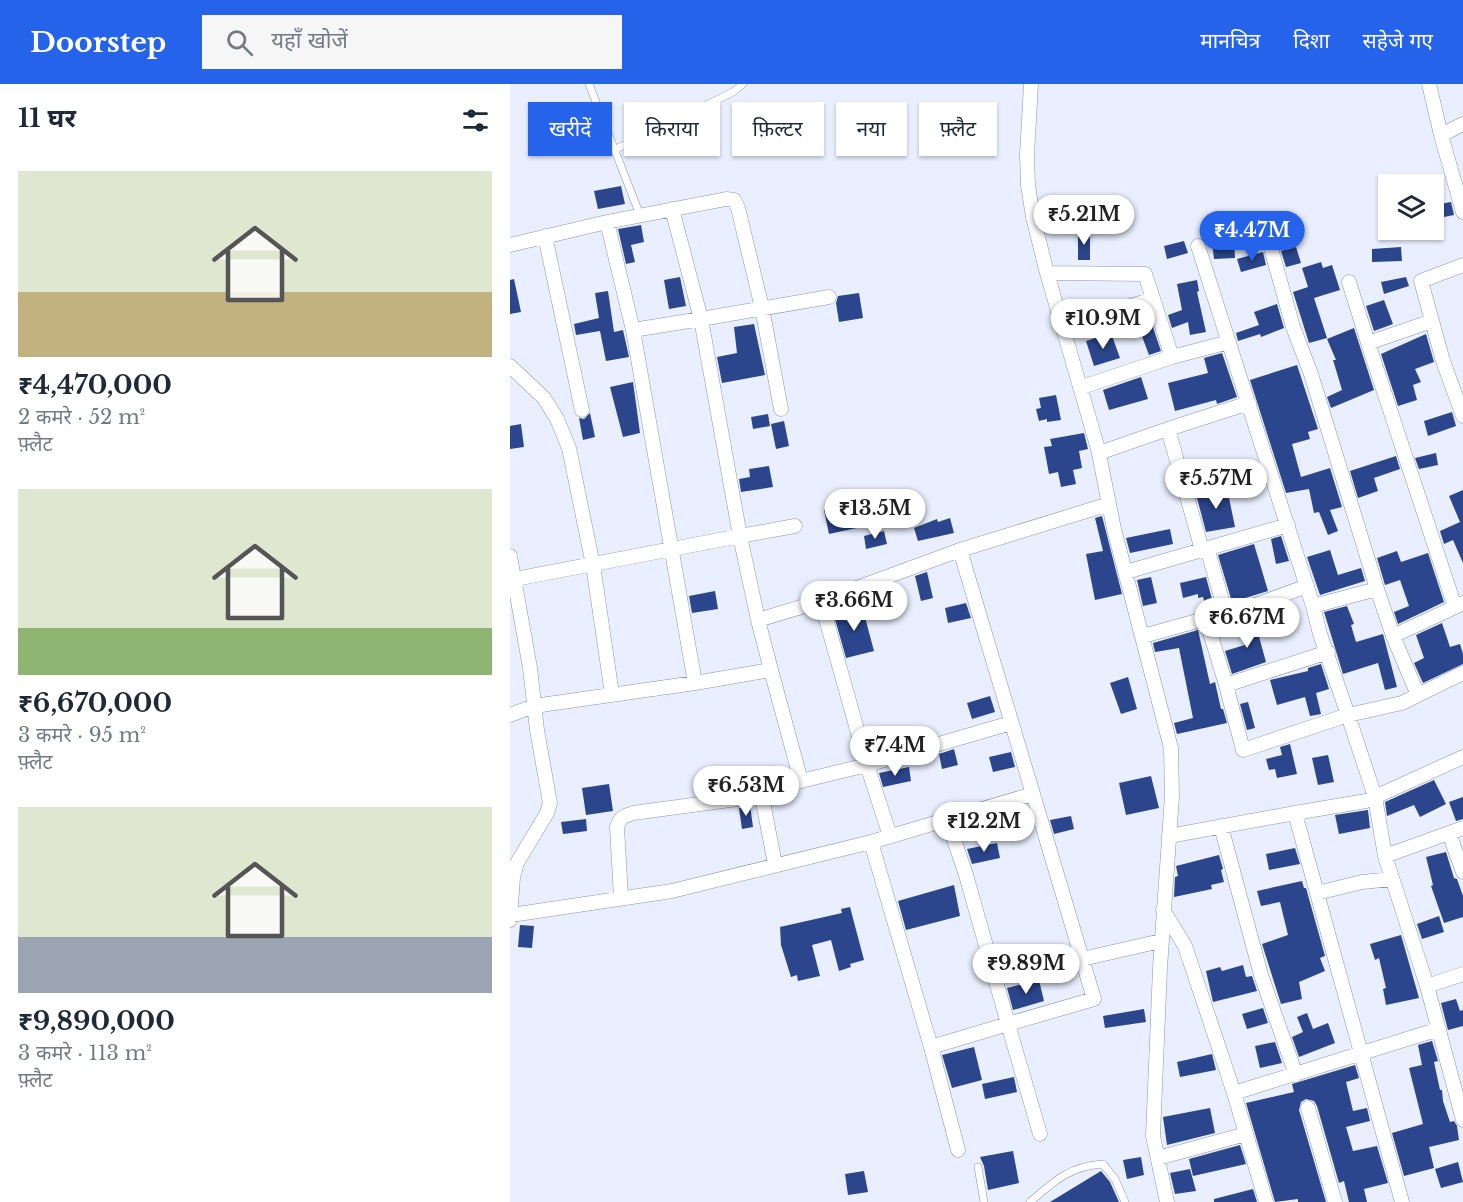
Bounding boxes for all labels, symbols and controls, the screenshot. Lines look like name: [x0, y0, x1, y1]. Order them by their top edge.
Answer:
search box: [202, 15, 622, 69]
text: Doorstep: [30, 25, 166, 60]
icon: search: [223, 26, 256, 59]
text: यहाँ खोजें: [271, 27, 348, 54]
text: मानचित्र: [1200, 28, 1260, 54]
text: दिशा: [1293, 28, 1330, 54]
text: सहेजे गए: [1363, 28, 1433, 54]
text: 11 घर: [18, 102, 76, 134]
chip: खरीदें: [528, 102, 612, 156]
chip: किराया: [624, 102, 720, 156]
chip: फ़िल्टर: [732, 102, 824, 156]
chip: नया: [836, 102, 907, 156]
chip: फ़्लैट: [919, 102, 997, 156]
icon: filters: [459, 104, 492, 137]
map controls: [1378, 174, 1444, 240]
button: layers: [1378, 174, 1444, 240]
pin: ₹5.21M: [1035, 195, 1133, 246]
text: ₹5.21M: [1047, 202, 1121, 226]
icon: home: [201, 210, 309, 318]
pin: ₹4.47M: [1203, 211, 1301, 262]
text: ₹4.47M: [1214, 218, 1290, 242]
pin: ₹10.9M: [1054, 299, 1152, 350]
text: ₹10.9M: [1065, 306, 1141, 330]
text: ₹4,470,000: [18, 369, 172, 401]
text: 2 कमरे · 52 m²: [18, 405, 145, 429]
text: फ़्लैट: [18, 432, 53, 456]
pin: ₹5.57M: [1167, 459, 1265, 510]
text: ₹5.57M: [1179, 466, 1253, 490]
pin: ₹13.5M: [826, 489, 924, 540]
text: ₹13.5M: [839, 496, 911, 520]
icon: home: [201, 528, 309, 636]
pin: ₹3.66M: [805, 581, 903, 632]
text: ₹3.66M: [815, 588, 893, 612]
pin: ₹6.67M: [1198, 598, 1296, 649]
text: ₹6.67M: [1209, 605, 1285, 629]
text: ₹6,670,000: [18, 687, 172, 719]
text: 3 कमरे · 95 m²: [18, 723, 146, 747]
pin: ₹7.4M: [853, 726, 937, 777]
text: ₹7.4M: [864, 733, 926, 757]
text: फ़्लैट: [18, 750, 53, 774]
pin: ₹6.53M: [697, 766, 795, 817]
text: ₹6.53M: [707, 773, 785, 797]
pin: ₹12.2M: [935, 802, 1033, 853]
text: ₹12.2M: [947, 809, 1021, 833]
icon: home: [201, 846, 309, 954]
pin: ₹9.89M: [977, 944, 1075, 995]
text: ₹9.89M: [987, 951, 1065, 975]
text: ₹9,890,000: [18, 1005, 175, 1037]
text: 3 कमरे · 113 m²: [18, 1041, 152, 1065]
text: फ़्लैट: [18, 1068, 53, 1092]

